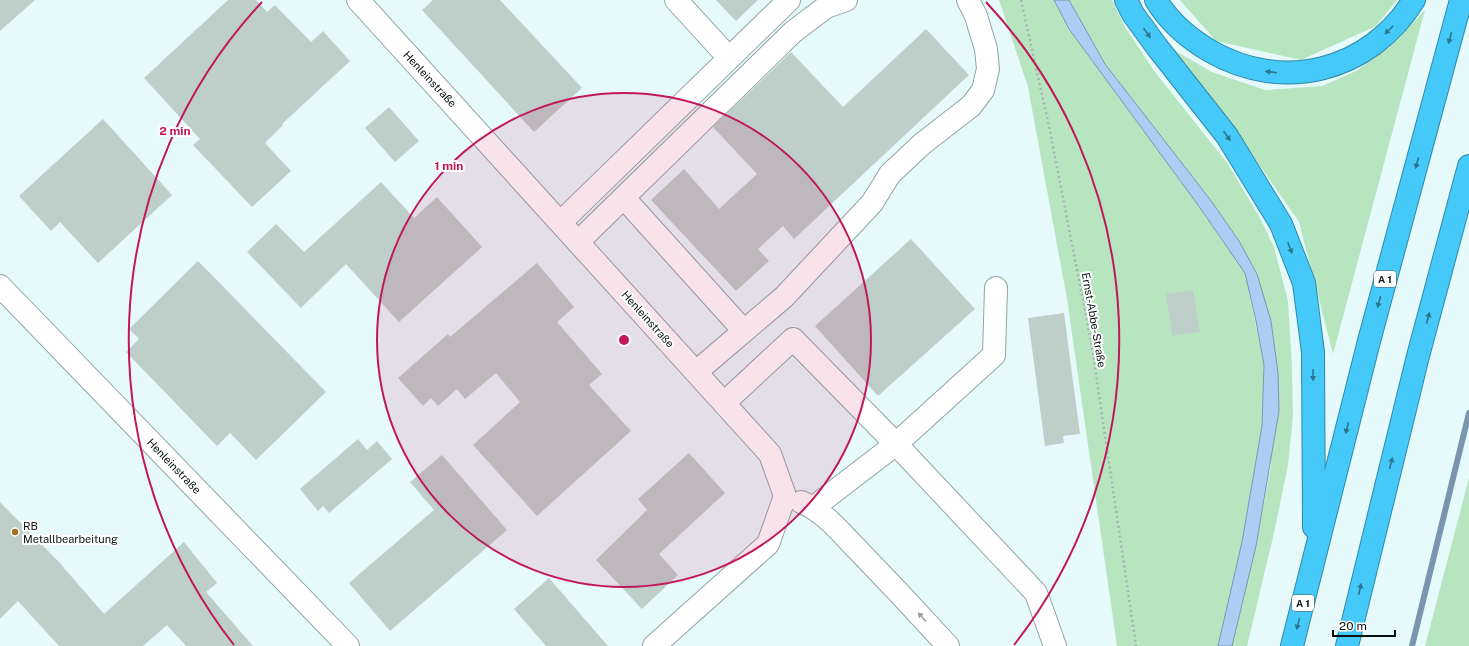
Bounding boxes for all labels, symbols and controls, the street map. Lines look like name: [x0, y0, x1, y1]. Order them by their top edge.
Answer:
one-way arrow: [1384, 25, 1394, 35]
one-way arrow: [1143, 28, 1151, 38]
one-way arrow: [1447, 31, 1453, 44]
street label: Henleinstraße: [401, 49, 459, 109]
one-way arrow: [1265, 69, 1277, 75]
text: 2 min: [159, 124, 191, 138]
one-way arrow: [1223, 130, 1231, 141]
one-way arrow: [1413, 157, 1419, 169]
text: 1 min: [435, 159, 463, 173]
one-way arrow: [1288, 243, 1294, 255]
road number: A 1: [1374, 271, 1396, 287]
street label: Ernst-Abbe-Straße: [1080, 272, 1108, 368]
street label: Henleinstraße: [619, 288, 677, 350]
one-way arrow: [1376, 296, 1382, 308]
one-way arrow: [1425, 312, 1431, 324]
centre of rings: [617, 333, 631, 347]
one-way arrow: [1310, 369, 1316, 382]
one-way arrow: [1344, 422, 1350, 434]
street label: Henleinstraße: [145, 436, 203, 496]
one-way arrow: [1388, 456, 1394, 468]
place label: RB Metallbearbeitung: [23, 520, 118, 545]
marker: RB Metallbearbeitung: [10, 527, 20, 537]
one-way arrow: [1358, 583, 1364, 595]
road number: A 1: [1292, 595, 1314, 611]
one-way arrow: [917, 612, 926, 622]
scale bar: [1333, 612, 1395, 638]
one-way arrow: [1295, 618, 1301, 630]
text: 20 m: [1339, 619, 1367, 633]

